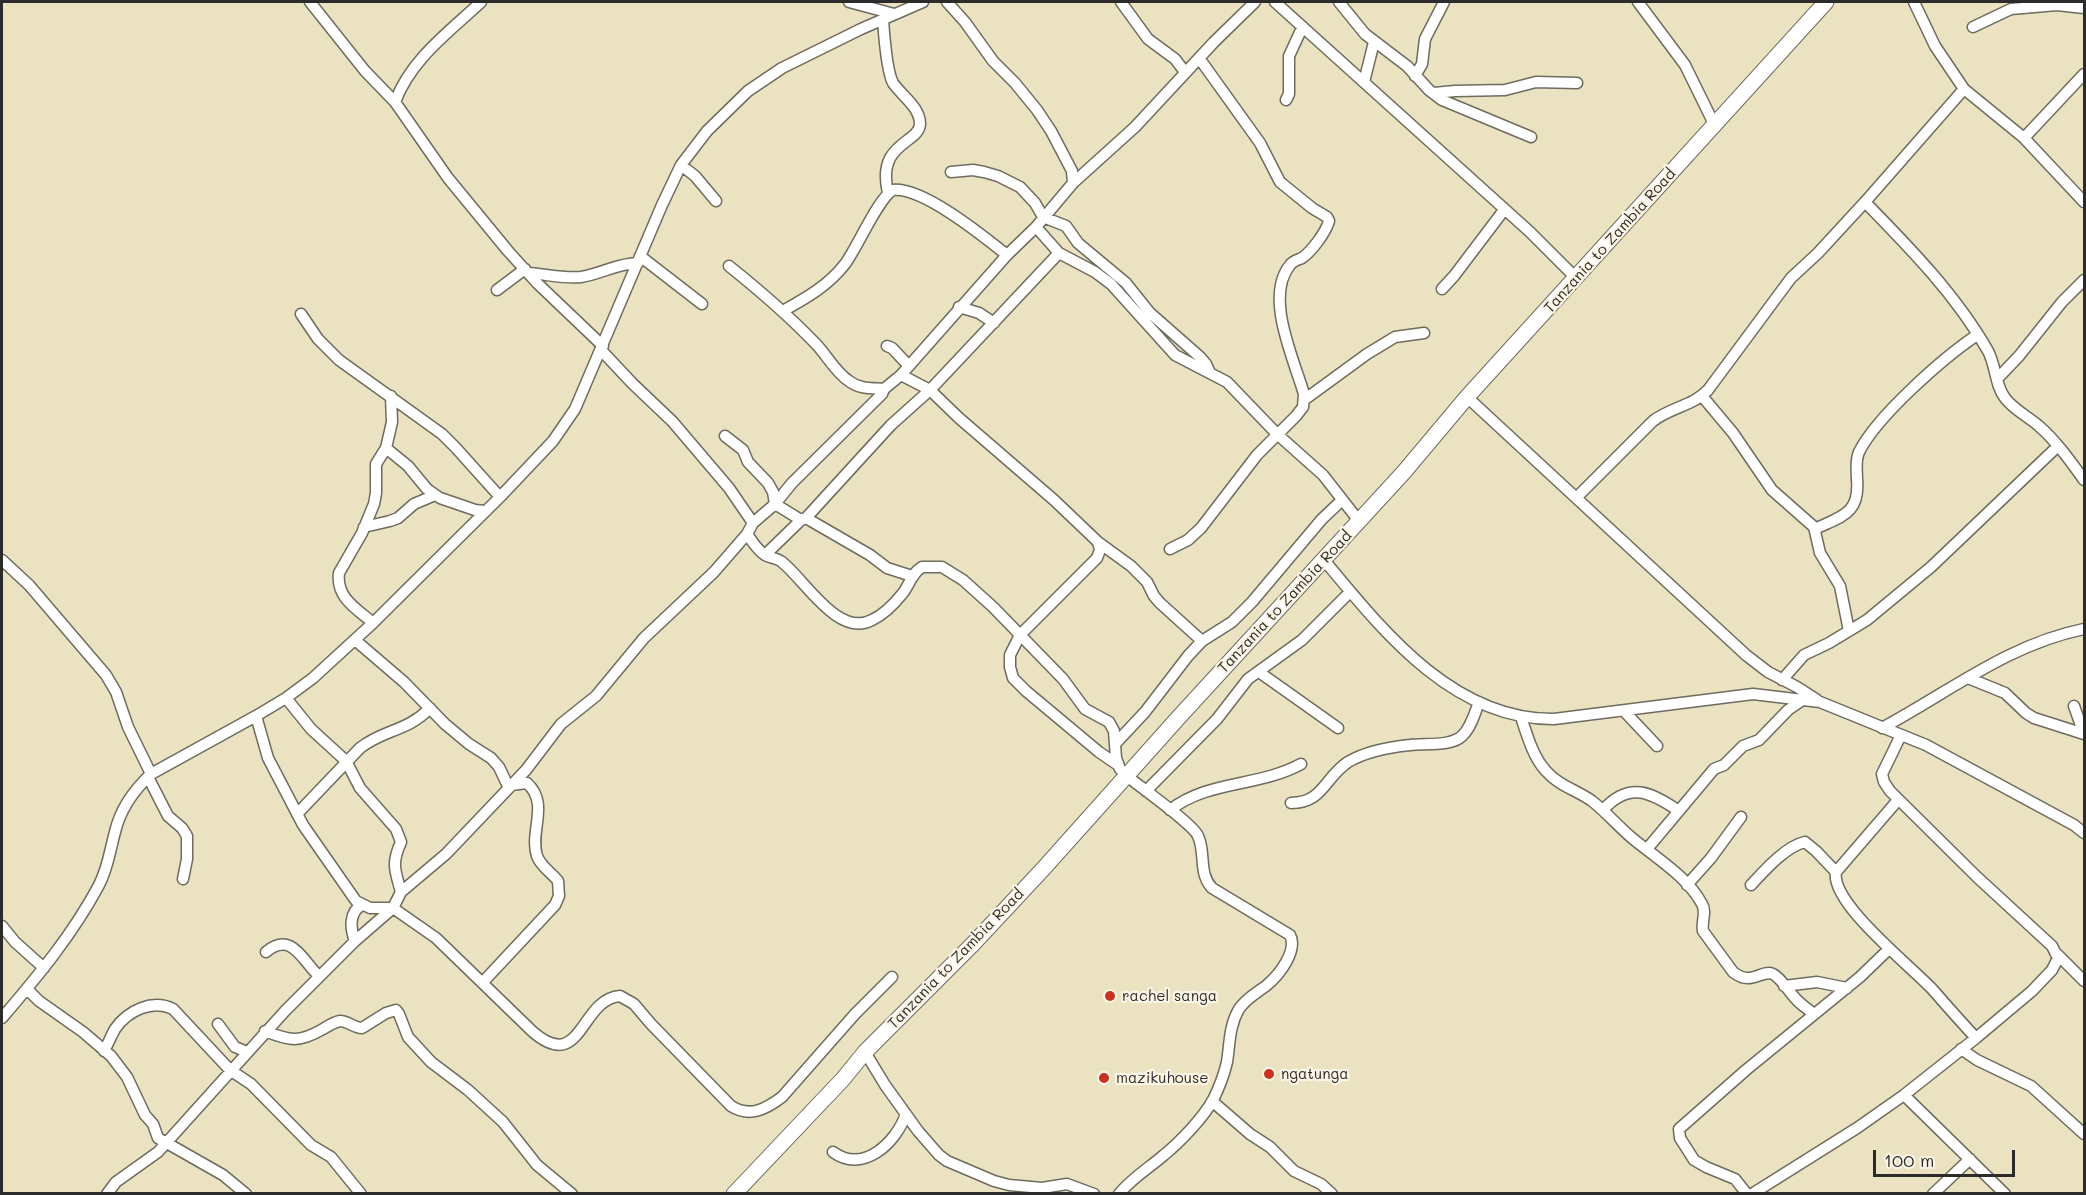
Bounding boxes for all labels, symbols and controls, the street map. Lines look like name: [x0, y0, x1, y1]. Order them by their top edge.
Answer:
street label: Tanzania to Zambia Road: [1540, 165, 1680, 317]
street label: Tanzania to Zambia Road: [1214, 527, 1356, 677]
street label: Tanzania to Zambia Road: [884, 885, 1028, 1033]
place label: rachel sanga: [1122, 987, 1217, 1005]
marker: rachel sanga: [1103, 989, 1117, 1003]
place label: ngatunga: [1281, 1065, 1349, 1083]
marker: ngatunga: [1262, 1067, 1276, 1081]
place label: mazikuhouse: [1116, 1069, 1209, 1087]
marker: mazikuhouse: [1097, 1071, 1111, 1085]
scale bar: [1876, 1138, 2018, 1176]
text: 100 m: [1884, 1148, 1934, 1172]

